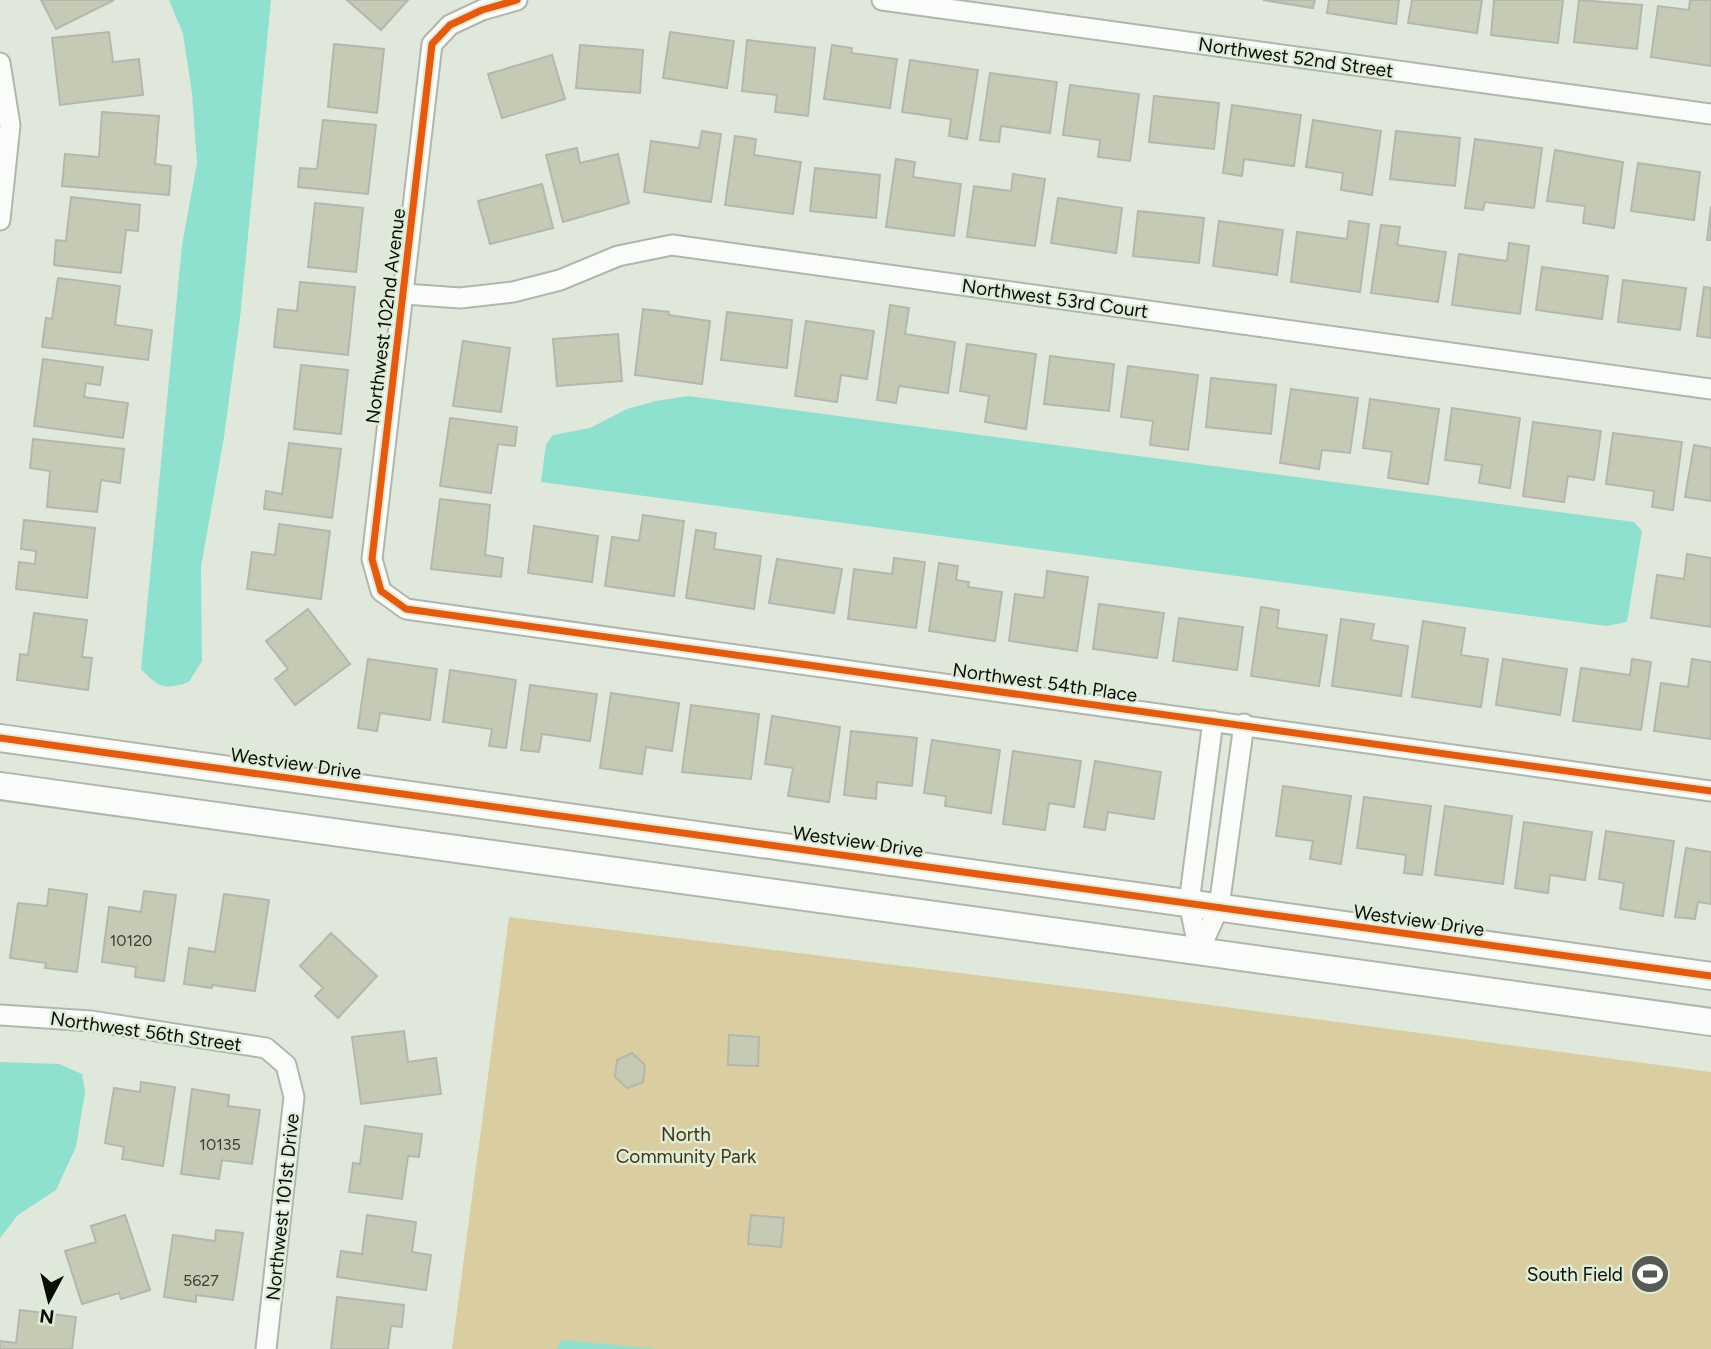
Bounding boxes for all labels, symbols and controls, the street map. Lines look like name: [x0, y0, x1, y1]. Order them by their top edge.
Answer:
street label: Northwest 52nd Street: [1197, 32, 1395, 83]
street label: Northwest 102nd Avenue: [361, 207, 410, 425]
street label: Northwest 53rd Court: [960, 274, 1150, 323]
street label: Northwest 54th Place: [951, 658, 1139, 707]
street label: Westview Drive: [229, 743, 363, 784]
street label: Westview Drive: [791, 821, 925, 862]
street label: Westview Drive: [1352, 900, 1486, 941]
house number: 10120: [110, 931, 152, 950]
street label: Northwest 56th Street: [49, 1007, 243, 1056]
street label: Northwest 101st Drive: [261, 1112, 304, 1302]
park label: North Community Park: [616, 1123, 757, 1168]
house number: 10135: [199, 1135, 241, 1154]
sports icon: South Field: [1629, 1253, 1671, 1295]
place label: South Field: [1527, 1263, 1623, 1286]
north arrow: [14, 1265, 84, 1335]
house number: 5627: [183, 1271, 219, 1290]
text: N: [38, 1304, 56, 1329]

